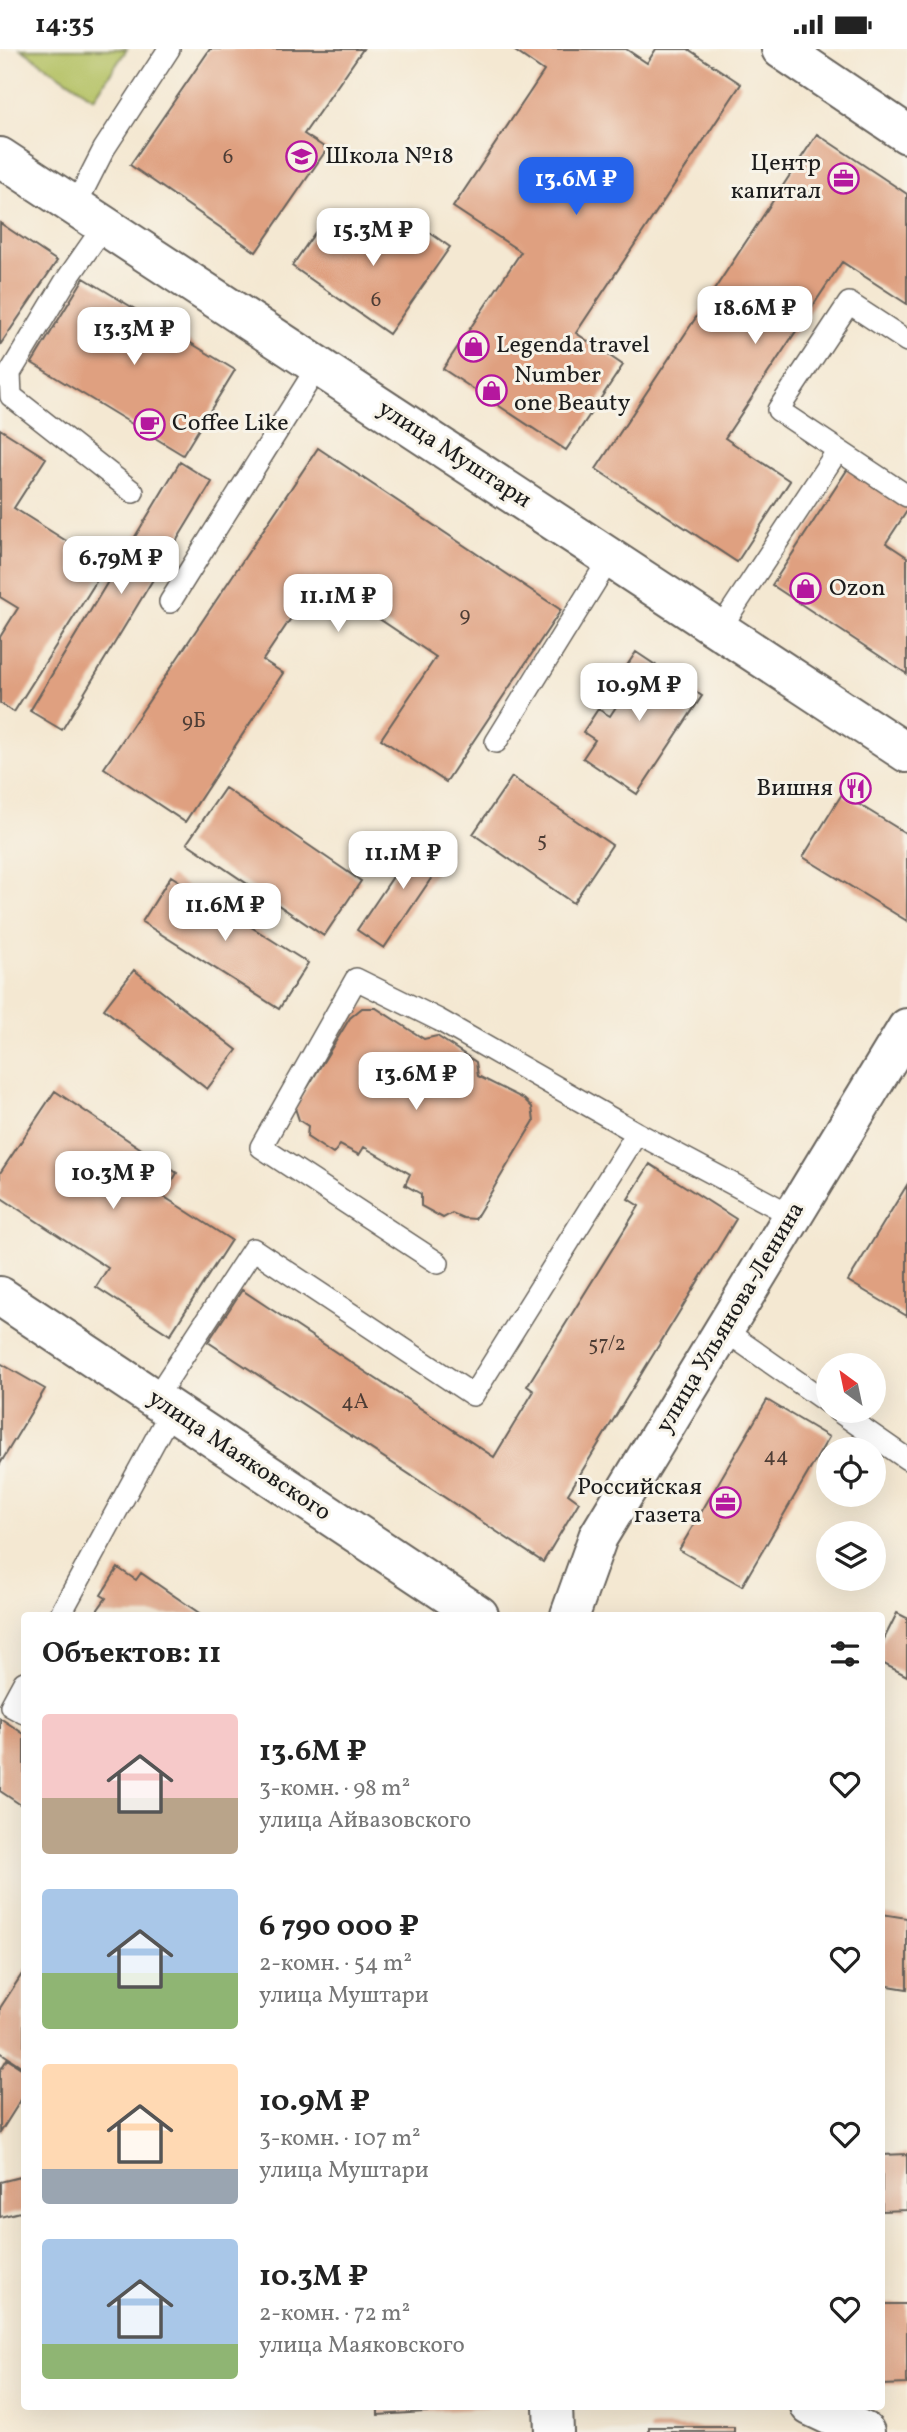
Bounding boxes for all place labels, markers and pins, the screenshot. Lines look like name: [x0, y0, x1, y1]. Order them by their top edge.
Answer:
school or university icon: Школа №18: [285, 140, 319, 174]
place label: Школа №18: [325, 140, 454, 174]
place label: Центр капитал: [731, 147, 821, 209]
pin: 13.6M ₽: [511, 157, 641, 217]
office icon: Центр капитал: [827, 161, 861, 195]
pin: 15.3M ₽: [308, 209, 438, 268]
pin: 18.6M ₽: [690, 287, 820, 346]
pin: 13.3M ₽: [69, 307, 199, 367]
shop icon: Legenda travel: [456, 329, 490, 363]
place label: Legenda travel: [496, 329, 650, 363]
place label: Number one Beauty: [514, 359, 631, 421]
shop icon: Number one Beauty: [474, 373, 508, 407]
cafe icon: Coffee Like: [132, 407, 166, 441]
place label: Coffee Like: [172, 407, 289, 441]
pin: 6.79M ₽: [56, 537, 186, 596]
shop icon: Ozon: [789, 572, 823, 606]
place label: Ozon: [829, 572, 886, 606]
pin: 11.1M ₽: [273, 575, 403, 634]
pin: 10.9M ₽: [574, 663, 704, 723]
place label: Вишня: [756, 772, 833, 806]
restaurant icon: Вишня: [839, 772, 873, 806]
pin: 11.1M ₽: [338, 831, 468, 891]
pin: 11.6M ₽: [160, 883, 290, 943]
pin: 13.6M ₽: [351, 1053, 481, 1112]
pin: 10.3M ₽: [48, 1151, 178, 1211]
place label: Российская газета: [577, 1471, 702, 1533]
office icon: Российская газета: [708, 1485, 742, 1519]

